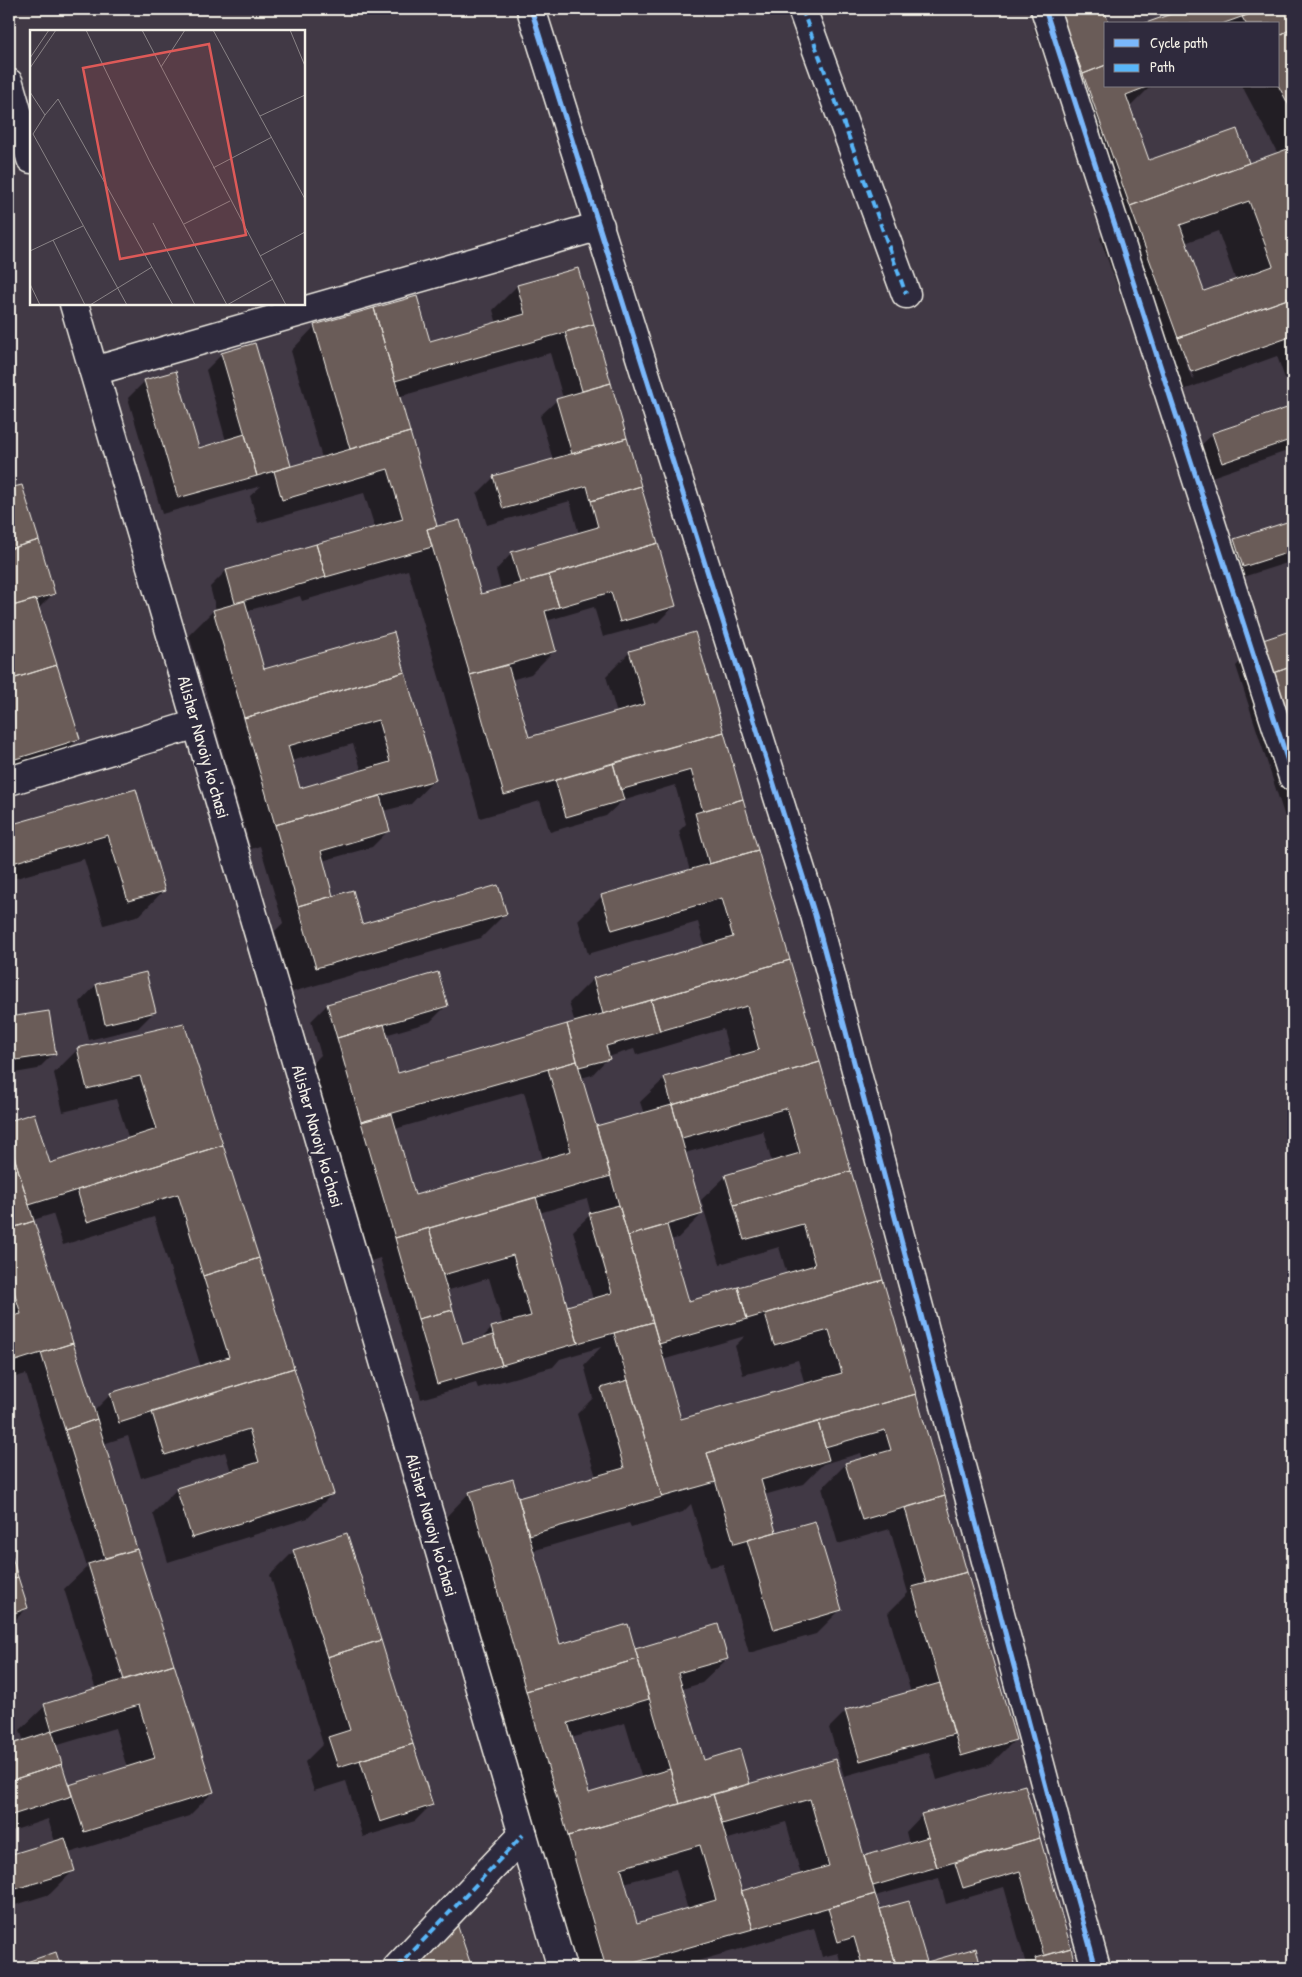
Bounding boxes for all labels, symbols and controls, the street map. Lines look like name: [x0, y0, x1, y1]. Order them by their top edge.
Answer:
legend: [1104, 22, 1280, 88]
inset map: [30, 30, 305, 305]
text: Cycle path: [1150, 32, 1208, 53]
text: Path: [1150, 56, 1175, 77]
street label: Alisher Navoiy ko'chasi: [172, 673, 236, 821]
street label: Alisher Navoiy ko'chasi: [286, 1062, 350, 1210]
street label: Alisher Navoiy ko'chasi: [400, 1451, 464, 1599]

